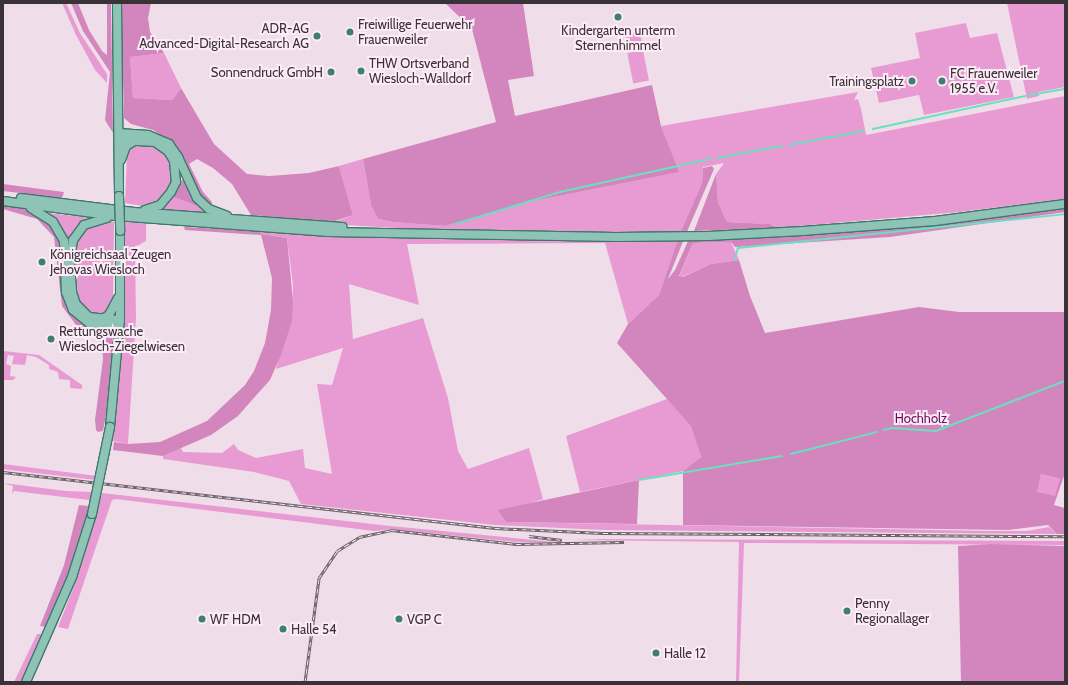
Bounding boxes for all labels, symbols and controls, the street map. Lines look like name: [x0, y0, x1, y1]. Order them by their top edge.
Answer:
marker: Kindergarten unterm Sternenhimmel: [613, 12, 623, 22]
place label: Freiwillige Feuerwehr Frauenweiler: [358, 17, 472, 48]
place label: ADR-AG Advanced-Digital-Research AG: [139, 21, 309, 52]
place label: Kindergarten unterm Sternenhimmel: [561, 23, 675, 54]
marker: Freiwillige Feuerwehr Frauenweiler: [345, 27, 355, 37]
marker: ADR-AG Advanced-Digital-Research AG: [312, 31, 322, 41]
place label: THW Ortsverband Wiesloch-Walldorf: [369, 56, 471, 87]
place label: Sonnendruck GmbH: [211, 64, 323, 80]
marker: THW Ortsverband Wiesloch-Walldorf: [356, 66, 366, 76]
place label: FC Frauenweiler 1955 e.V.: [950, 66, 1037, 97]
marker: Sonnendruck GmbH: [326, 67, 336, 77]
place label: Trainingsplatz: [829, 73, 904, 89]
marker: Trainingsplatz: [907, 76, 917, 86]
marker: FC Frauenweiler 1955 e.V.: [937, 76, 947, 86]
place label: Königreichsaal Zeugen Jehovas Wiesloch: [50, 247, 171, 278]
marker: Königreichsaal Zeugen Jehovas Wiesloch: [37, 257, 47, 267]
place label: Rettungswache Wiesloch-Ziegelwiesen: [59, 324, 185, 355]
marker: Rettungswache Wiesloch-Ziegelwiesen: [46, 334, 56, 344]
park label: Hochholz: [895, 410, 947, 426]
place label: Penny Regionallager: [855, 596, 929, 627]
marker: Penny Regionallager: [842, 606, 852, 616]
place label: WF HDM: [210, 611, 261, 627]
place label: VGP C: [407, 611, 442, 627]
marker: WF HDM: [197, 614, 207, 624]
marker: VGP C: [394, 614, 404, 624]
place label: Halle 54: [291, 621, 336, 637]
marker: Halle 54: [278, 624, 288, 634]
place label: Halle 12: [664, 645, 706, 661]
marker: Halle 12: [651, 648, 661, 658]

